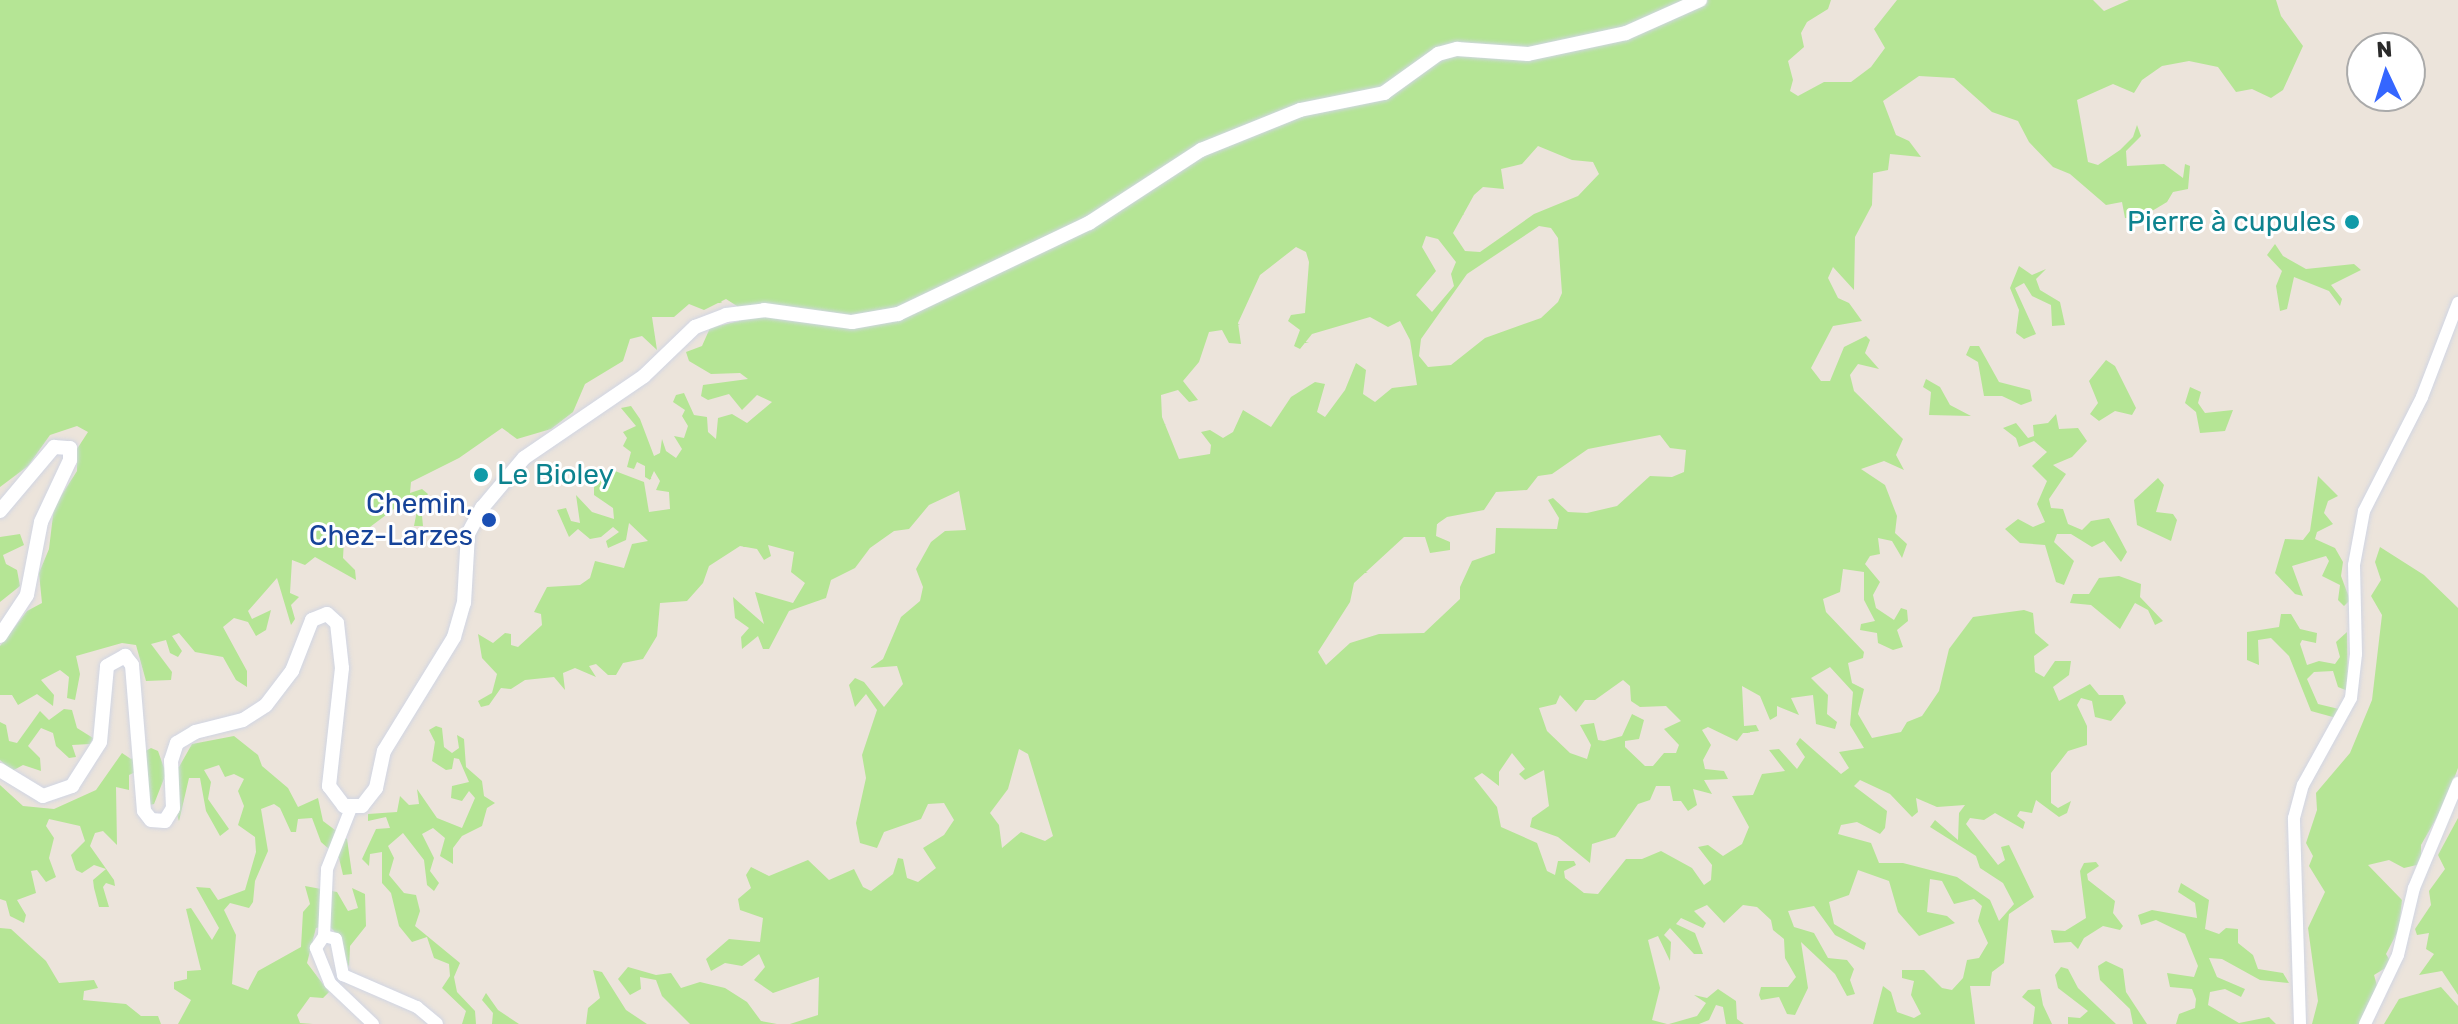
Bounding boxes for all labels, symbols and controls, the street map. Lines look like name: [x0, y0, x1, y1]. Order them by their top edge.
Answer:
north arrow: [2346, 32, 2426, 112]
text: N: [2376, 36, 2393, 64]
place label: Pierre à cupules: [2127, 205, 2336, 239]
marker: Pierre à cupules: [2343, 213, 2361, 231]
place label: Le Bioley: [497, 458, 614, 492]
marker: Le Bioley: [472, 466, 490, 484]
place label: Chemin, Chez-Larzes: [309, 487, 473, 553]
marker: Chemin, Chez-Larzes: [480, 511, 498, 529]

